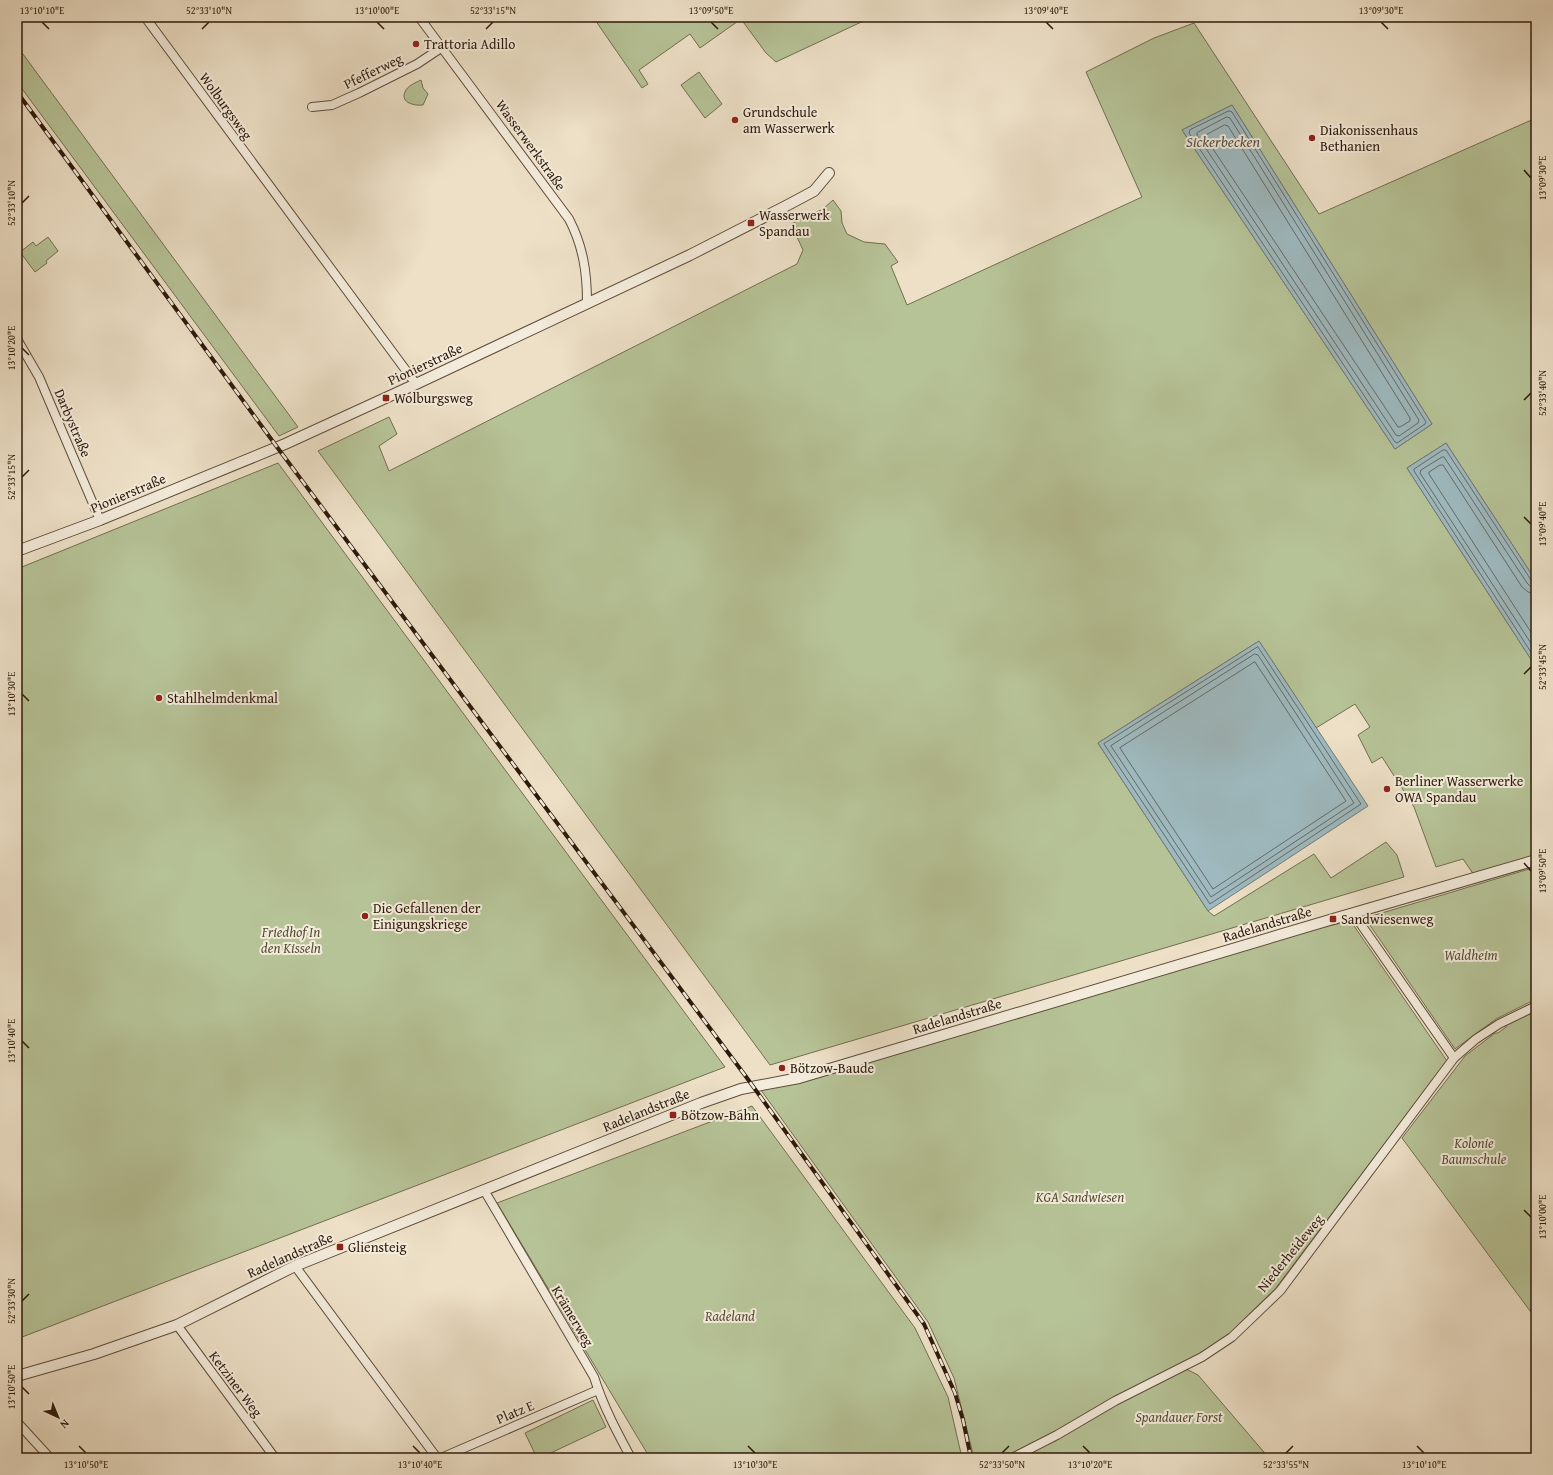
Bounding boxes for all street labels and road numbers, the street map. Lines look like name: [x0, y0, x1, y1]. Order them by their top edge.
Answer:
street label: Pfefferweg: [340, 48, 406, 94]
street label: Wolburgsweg: [195, 68, 257, 144]
street label: Wasserwerkstraße: [491, 95, 571, 195]
street label: Pionierstraße: [384, 338, 466, 390]
street label: Darbystraße: [50, 386, 97, 461]
street label: Pionierstraße: [87, 468, 169, 518]
street label: Radelandstraße: [1220, 901, 1314, 947]
street label: Radelandstraße: [910, 993, 1004, 1039]
street label: Radelandstraße: [600, 1083, 693, 1137]
street label: Niederheideweg: [1252, 1210, 1328, 1296]
street label: Radelandstraße: [244, 1227, 337, 1283]
street label: Krämerweg: [547, 1282, 599, 1350]
street label: Ketziner Weg: [205, 1347, 267, 1421]
street label: Platz E: [493, 1395, 537, 1429]

